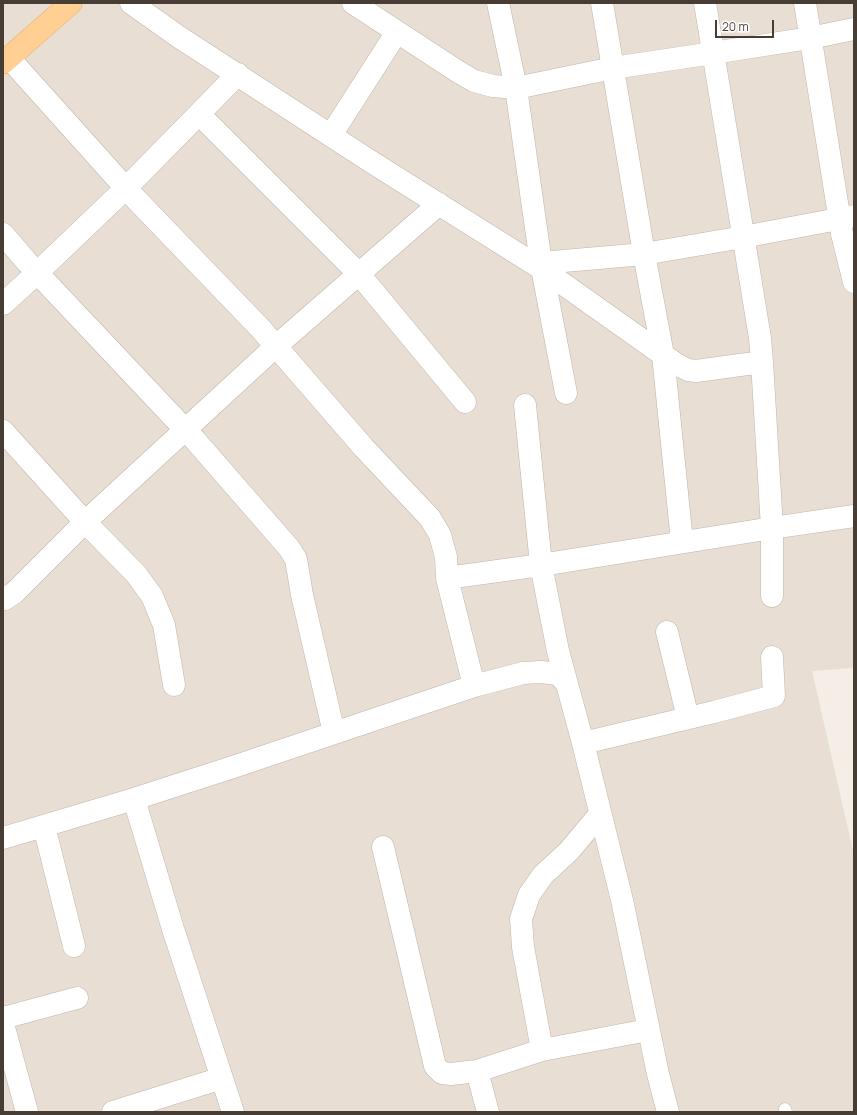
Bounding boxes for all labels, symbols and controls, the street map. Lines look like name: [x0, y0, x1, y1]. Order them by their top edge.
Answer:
scale bar: [717, 12, 776, 38]
text: 20 m: [722, 18, 749, 35]

